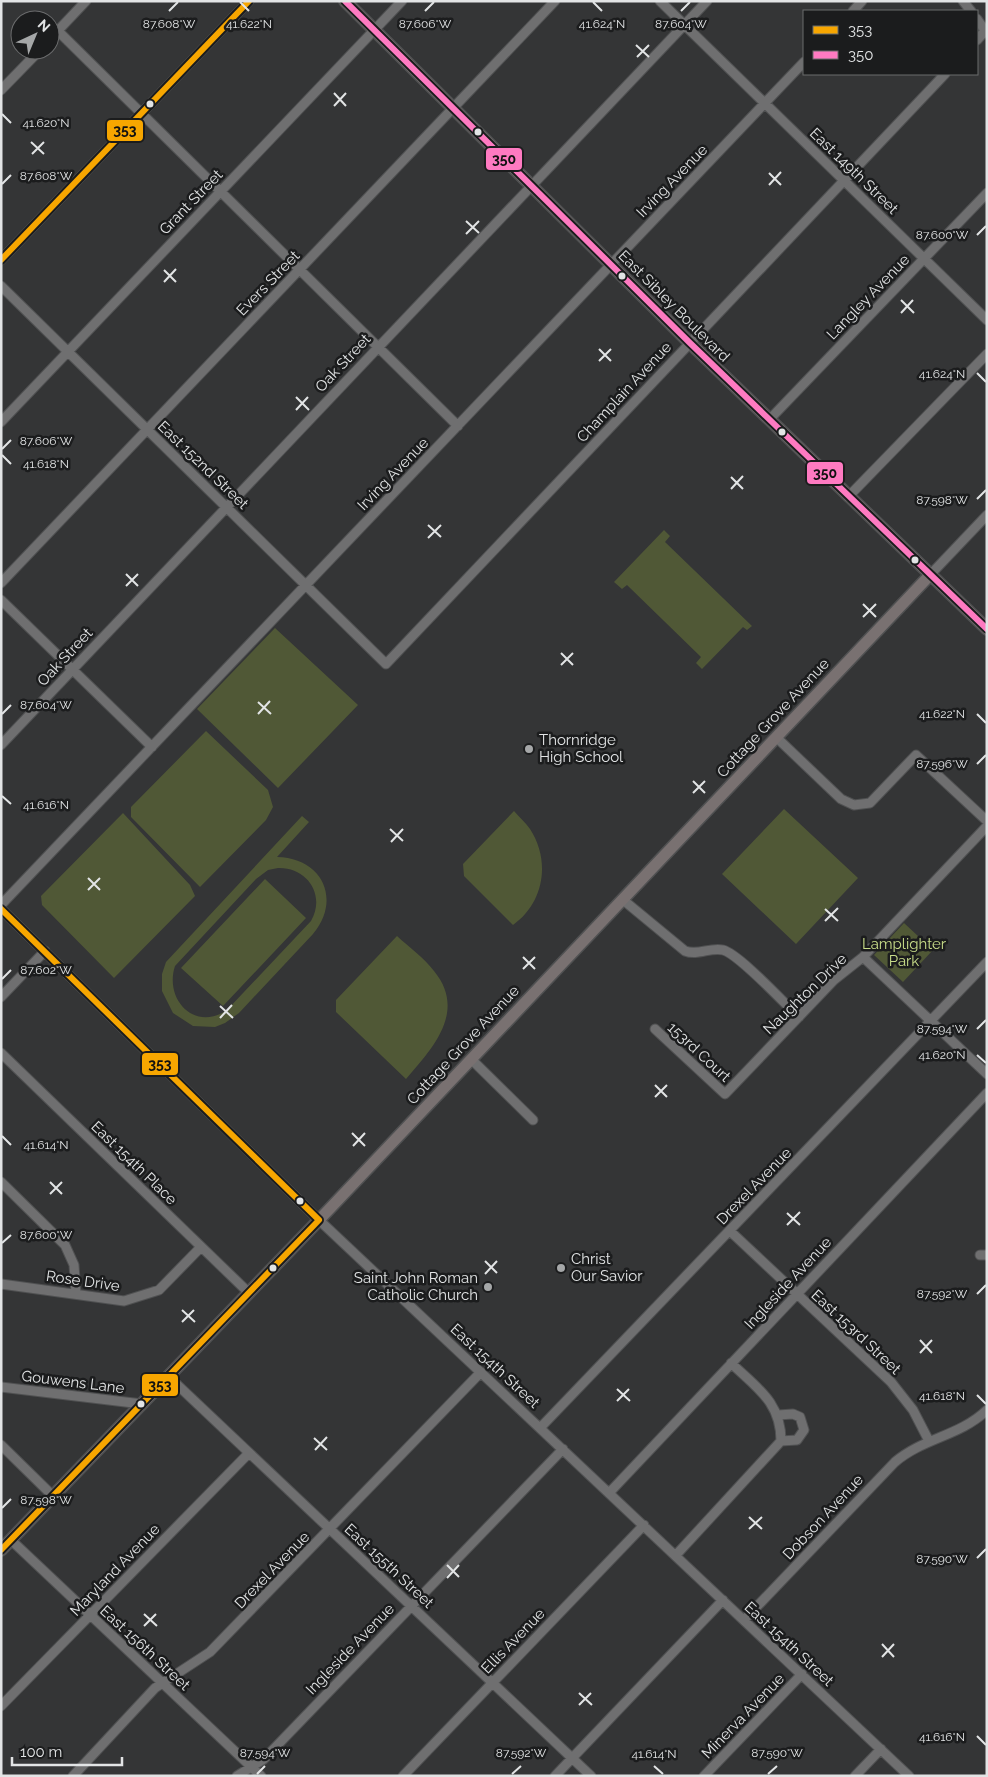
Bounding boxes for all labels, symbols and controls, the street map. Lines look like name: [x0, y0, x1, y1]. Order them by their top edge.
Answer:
north arrow: [10, 10, 60, 60]
legend: [803, 10, 978, 75]
text: N: [35, 16, 53, 35]
text: 87.608°W: [143, 17, 196, 31]
text: 41.622°N: [226, 17, 272, 31]
text: 87.606°W: [399, 17, 452, 31]
text: 41.624°N: [579, 17, 625, 31]
text: 87.604°W: [655, 17, 707, 31]
text: 353: [848, 21, 872, 39]
text: 350: [848, 46, 873, 64]
unlabelled marker: [145, 99, 155, 109]
text: 41.620°N: [22, 116, 70, 130]
line badge: 353: [106, 119, 144, 142]
text: 353: [113, 122, 137, 138]
street label: East 149th Street: [806, 124, 902, 218]
unlabelled marker: [473, 127, 483, 137]
street label: Irving Avenue: [633, 141, 711, 221]
line badge: 350: [485, 147, 523, 171]
text: 350: [492, 151, 516, 167]
street label: Grant Street: [156, 166, 226, 238]
text: 87.608°W: [20, 169, 73, 183]
text: 87.600°W: [916, 228, 969, 242]
street label: Evers Street: [233, 247, 303, 319]
street label: East Sibley Boulevard: [615, 247, 733, 365]
street label: Langley Avenue: [823, 251, 913, 343]
unlabelled marker: [617, 271, 627, 281]
street label: Oak Street: [312, 330, 374, 396]
street label: Champlain Avenue: [573, 338, 675, 446]
text: 41.624°N: [919, 367, 965, 381]
street label: East 152nd Street: [154, 417, 252, 513]
unlabelled marker: [777, 427, 787, 437]
text: 87.606°W: [20, 434, 73, 448]
street label: Irving Avenue: [354, 434, 432, 514]
text: 41.618°N: [23, 457, 69, 471]
line badge: 350: [806, 461, 844, 485]
text: 350: [813, 465, 837, 481]
text: 87.598°W: [916, 493, 968, 507]
unlabelled marker: [910, 555, 920, 565]
street label: Oak Street: [34, 624, 96, 690]
street label: Cottage Grove Avenue: [713, 655, 833, 781]
text: 87.604°W: [20, 698, 72, 712]
text: 41.622°N: [919, 707, 965, 721]
place label: Thornridge High School: [539, 731, 624, 766]
marker: Thornridge High School: [523, 743, 535, 755]
text: 87.596°W: [916, 757, 968, 771]
text: 41.616°N: [23, 798, 69, 812]
park label: Lamplighter Park: [862, 935, 947, 970]
street label: Naughton Drive: [760, 950, 850, 1038]
text: 87.602°W: [20, 963, 72, 977]
street label: Cottage Grove Avenue: [403, 982, 523, 1108]
street label: 153rd Court: [664, 1018, 734, 1086]
text: 87.594°W: [917, 1022, 968, 1036]
text: 41.620°N: [918, 1048, 966, 1062]
line badge: 353: [141, 1052, 179, 1076]
text: 353: [148, 1056, 172, 1072]
street label: East 154th Place: [87, 1118, 181, 1209]
text: 41.614°N: [23, 1138, 69, 1152]
street label: Drexel Avenue: [713, 1144, 795, 1228]
unlabelled marker: [295, 1196, 305, 1206]
text: 87.600°W: [20, 1228, 73, 1242]
street label: Ingleside Avenue: [741, 1233, 835, 1333]
place label: Christ Our Savior: [571, 1250, 643, 1285]
marker: Christ Our Savior: [555, 1262, 567, 1274]
unlabelled marker: [268, 1263, 278, 1273]
street label: Rose Drive: [45, 1267, 121, 1295]
place label: Saint John Roman Catholic Church: [354, 1269, 478, 1304]
marker: Saint John Roman Catholic Church: [482, 1281, 494, 1293]
street label: East 153rd Street: [808, 1286, 904, 1378]
text: 87.592°W: [917, 1287, 968, 1301]
street label: East 154th Street: [447, 1320, 543, 1412]
street label: Gouwens Lane: [20, 1367, 126, 1397]
line badge: 353: [141, 1373, 179, 1397]
text: 353: [148, 1377, 172, 1393]
text: 41.618°N: [919, 1389, 965, 1403]
unlabelled marker: [136, 1399, 146, 1409]
street label: Dobson Avenue: [779, 1471, 867, 1563]
text: 87.598°W: [20, 1493, 72, 1507]
street label: Maryland Avenue: [67, 1520, 164, 1620]
street label: East 155th Street: [341, 1520, 437, 1612]
street label: Drexel Avenue: [231, 1528, 313, 1612]
text: 87.590°W: [916, 1552, 968, 1566]
street label: East 154th Street: [741, 1598, 837, 1690]
street label: Ingleside Avenue: [302, 1600, 398, 1698]
street label: East 156th Street: [96, 1602, 194, 1694]
street label: Ellis Avenue: [477, 1604, 549, 1677]
street label: Minerva Avenue: [698, 1670, 788, 1762]
text: 41.616°N: [919, 1730, 965, 1744]
scale bar: [12, 1734, 122, 1766]
text: 100 m: [20, 1743, 62, 1761]
text: 87.594°W: [240, 1746, 291, 1760]
text: 87.592°W: [496, 1746, 547, 1760]
text: 87.590°W: [751, 1746, 803, 1760]
text: 41.614°N: [631, 1747, 677, 1761]

